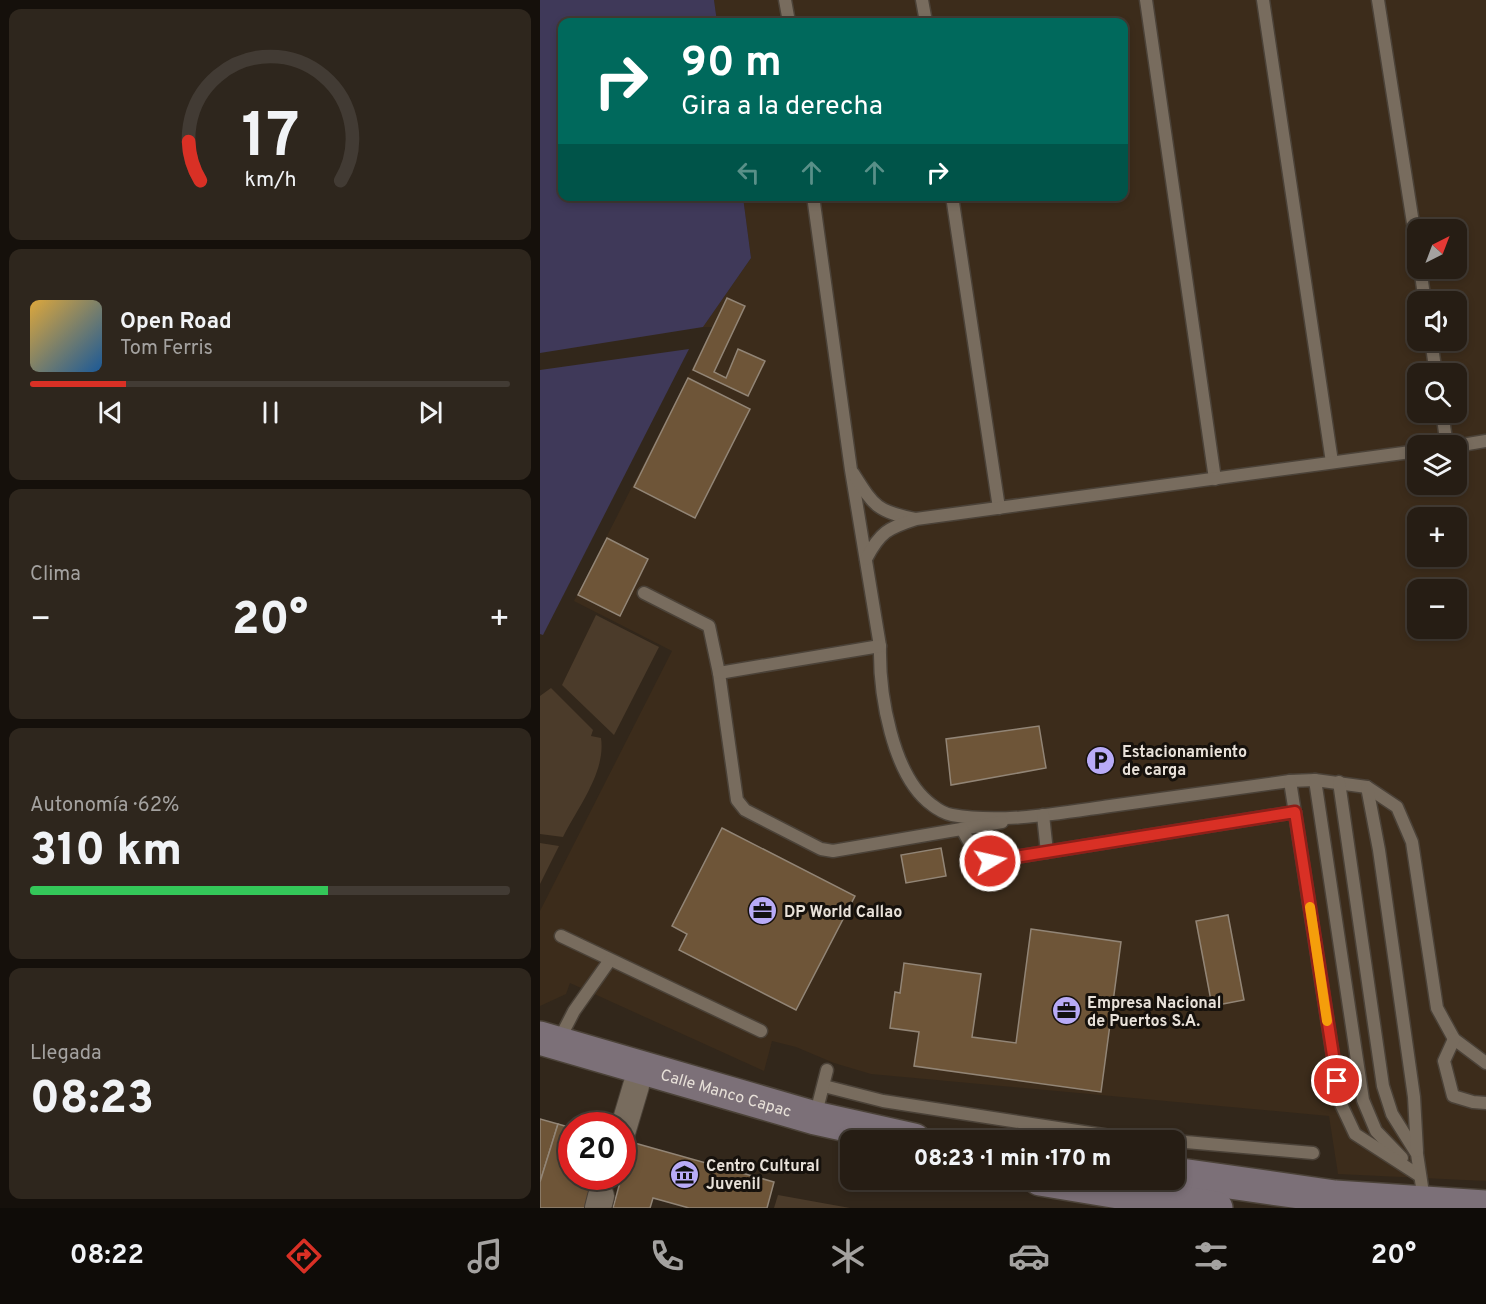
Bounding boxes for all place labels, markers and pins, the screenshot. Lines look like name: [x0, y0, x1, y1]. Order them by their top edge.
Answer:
place label: Estacionamiento de carga: [1122, 743, 1247, 781]
parking icon: Estacionamiento de carga: [1085, 744, 1117, 776]
office icon: DP World Callao: [747, 895, 779, 927]
place label: DP World Callao: [784, 903, 902, 923]
place label: Empresa Nacional de Puertos S.A.: [1087, 994, 1221, 1032]
office icon: Empresa Nacional de Puertos S.A.: [1050, 995, 1082, 1027]
pin: [1311, 1055, 1362, 1106]
place label: Centro Cultural Juvenil: [706, 1157, 820, 1195]
museum icon: Centro Cultural Juvenil: [669, 1158, 701, 1190]

